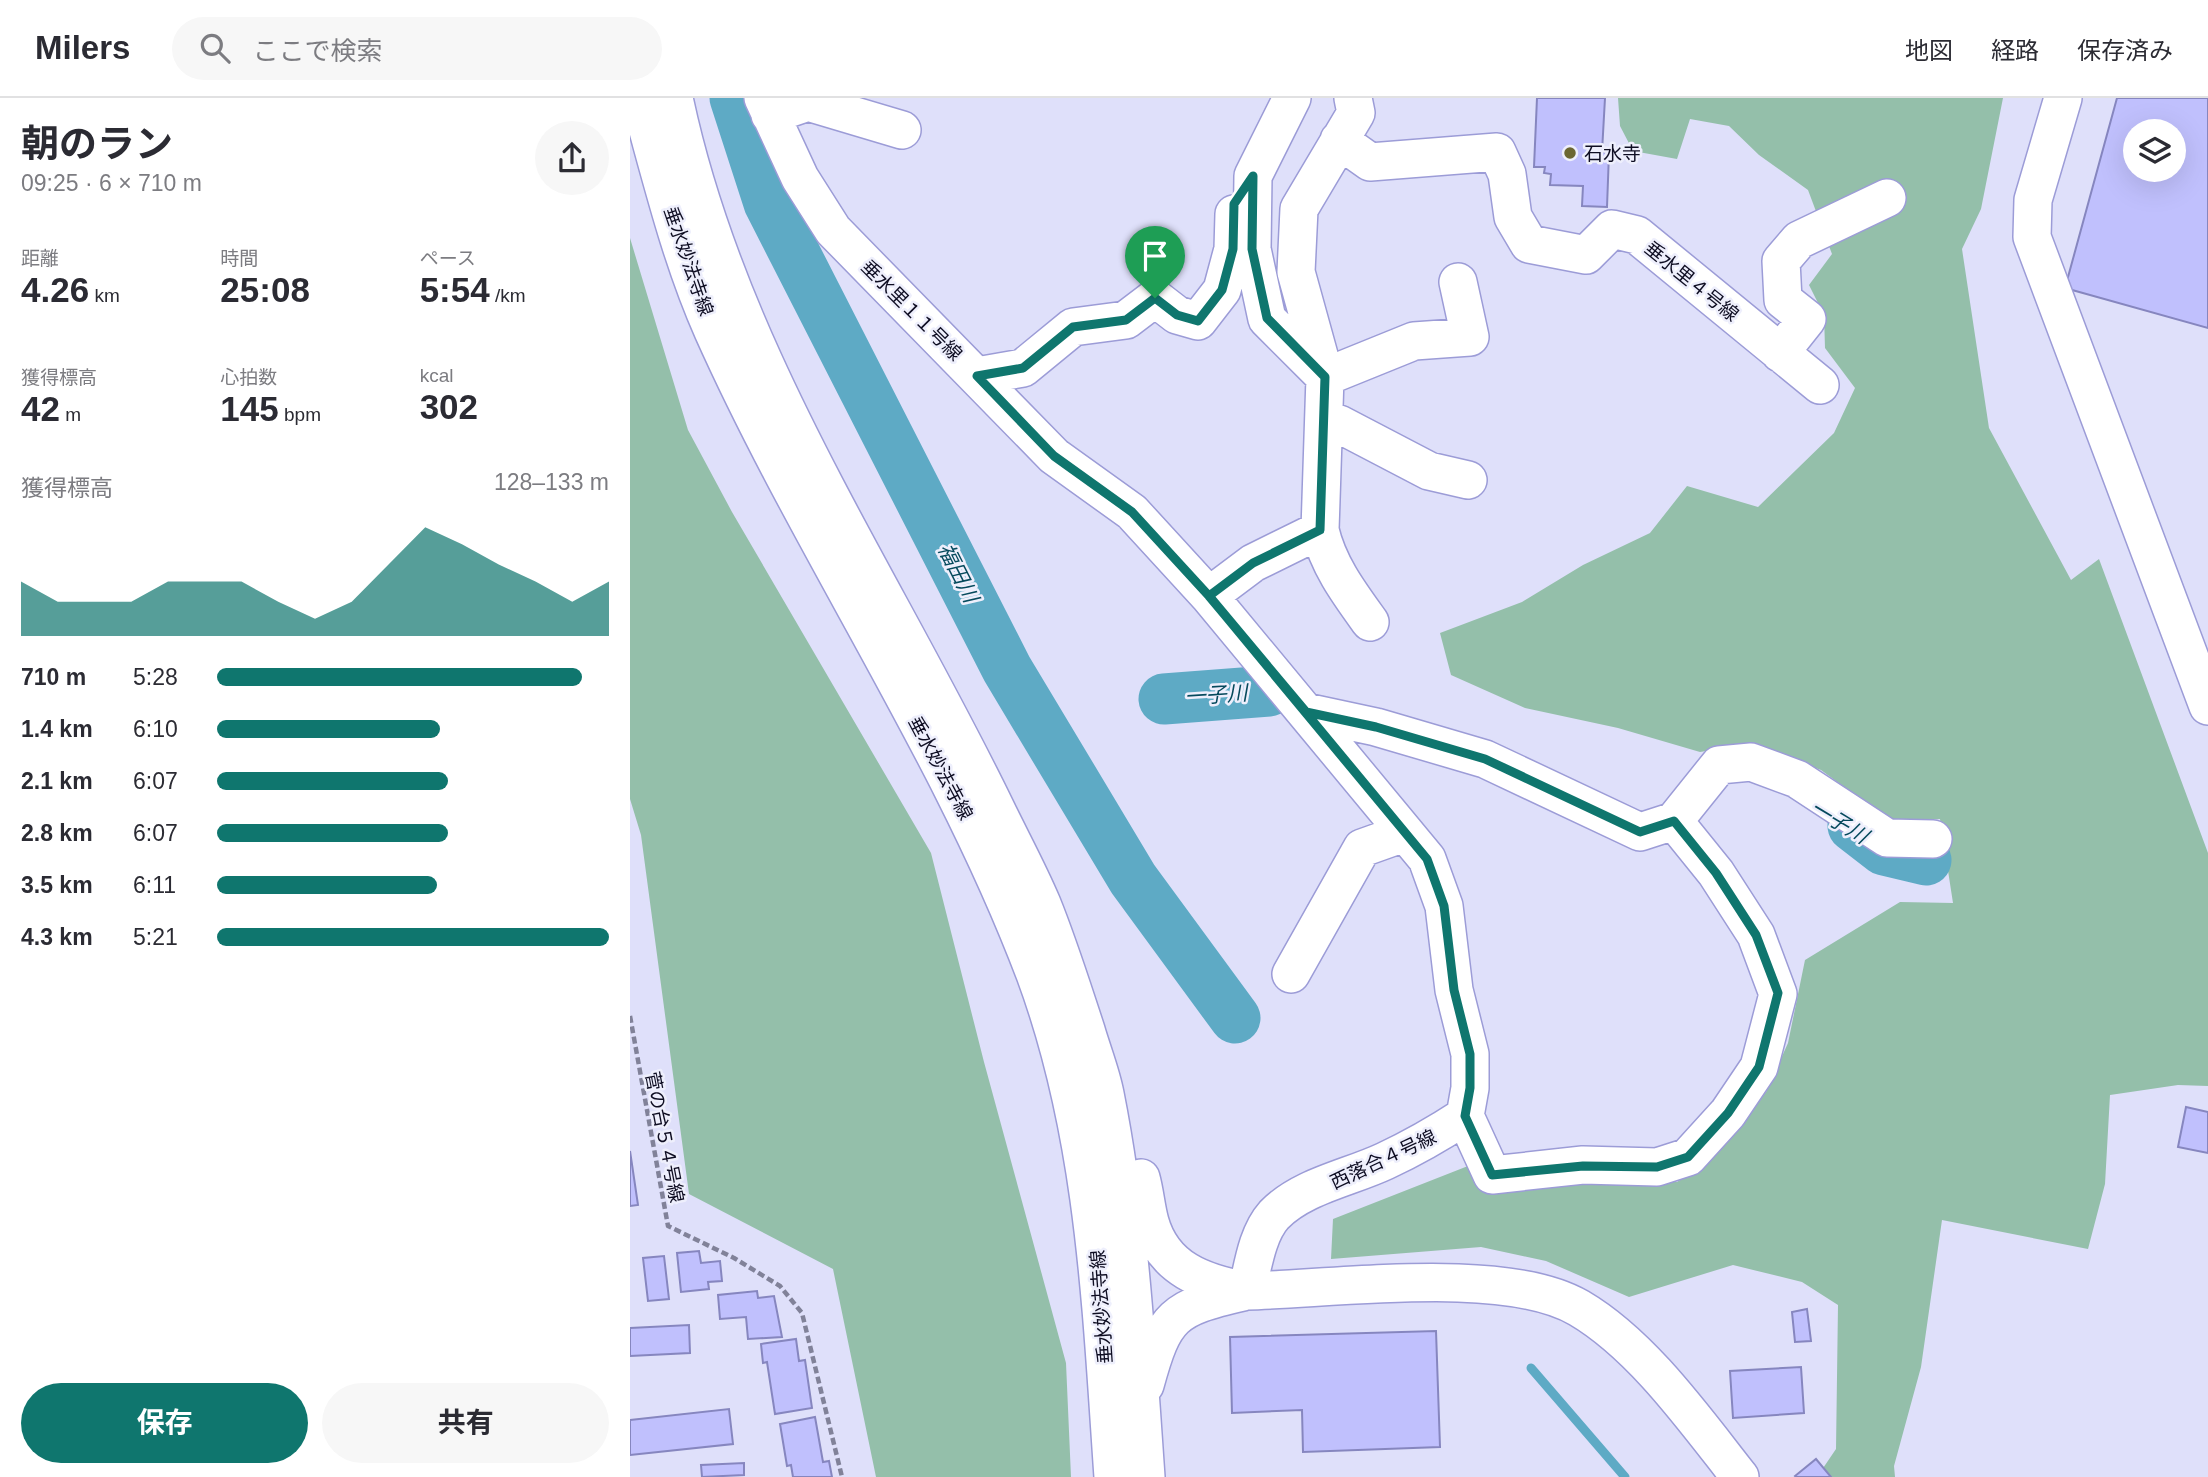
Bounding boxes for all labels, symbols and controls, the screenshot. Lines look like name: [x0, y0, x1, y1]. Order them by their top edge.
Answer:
search box: [172, 17, 662, 80]
text: Milers: [35, 29, 130, 66]
icon: search: [196, 29, 234, 67]
text: ここで検索: [252, 36, 382, 66]
text: 地図: [1905, 37, 1953, 64]
text: 経路: [1991, 37, 2039, 64]
text: 保存済み: [2077, 37, 2173, 64]
map controls: [2123, 119, 2186, 182]
button: layers: [2123, 119, 2186, 182]
button: share: [535, 121, 609, 195]
text: 朝のラン: [21, 123, 173, 165]
place label: 石水寺: [1584, 143, 1641, 164]
marker: 石水寺: [1562, 145, 1578, 161]
text: 09:25 · 6 × 710 m: [21, 170, 202, 196]
street label: 垂水妙法寺線: [660, 204, 717, 318]
pin: [1125, 226, 1185, 298]
icon: arrive: [1136, 237, 1174, 275]
street label: 垂水里４号線: [1641, 237, 1743, 325]
text: 距離: [21, 248, 59, 269]
text: 時間: [220, 248, 258, 269]
text: ペース: [420, 248, 476, 269]
street label: 垂水里１１号線: [857, 256, 966, 365]
text: 4.26: [21, 270, 89, 309]
text: 25:08: [220, 270, 310, 309]
text: 5:54: [420, 270, 490, 309]
text: km: [89, 285, 120, 306]
text: /km: [490, 285, 526, 306]
text: kcal: [420, 365, 453, 386]
text: 獲得標高: [21, 367, 97, 388]
text: 心拍数: [220, 367, 277, 388]
text: 302: [420, 387, 478, 426]
text: 42: [21, 389, 60, 428]
text: 145: [220, 389, 279, 428]
text: m: [60, 404, 81, 425]
text: bpm: [279, 404, 321, 425]
text: 128–133 m: [494, 469, 609, 495]
text: 獲得標高: [21, 475, 113, 501]
water label: 福田川: [934, 539, 984, 608]
text: 710 m: [21, 664, 86, 690]
text: 5:28: [133, 664, 178, 690]
water label: 一子川: [1184, 681, 1250, 708]
street label: 垂水妙法寺線: [905, 713, 977, 823]
text: 1.4 km: [21, 716, 93, 742]
text: 6:10: [133, 716, 178, 742]
text: 2.1 km: [21, 768, 93, 794]
text: 6:07: [133, 768, 178, 794]
water label: 一子川: [1806, 795, 1874, 849]
text: 2.8 km: [21, 820, 93, 846]
text: 6:07: [133, 820, 178, 846]
text: 3.5 km: [21, 872, 93, 898]
text: 6:11: [133, 872, 176, 898]
text: 4.3 km: [21, 924, 93, 950]
text: 5:21: [133, 924, 178, 950]
street label: 菅の台５４号線: [642, 1070, 688, 1204]
street label: 西落合４号線: [1327, 1126, 1439, 1193]
street label: 垂水妙法寺線: [1087, 1249, 1116, 1365]
button: 保存: [21, 1383, 308, 1463]
button: 共有: [322, 1383, 609, 1463]

